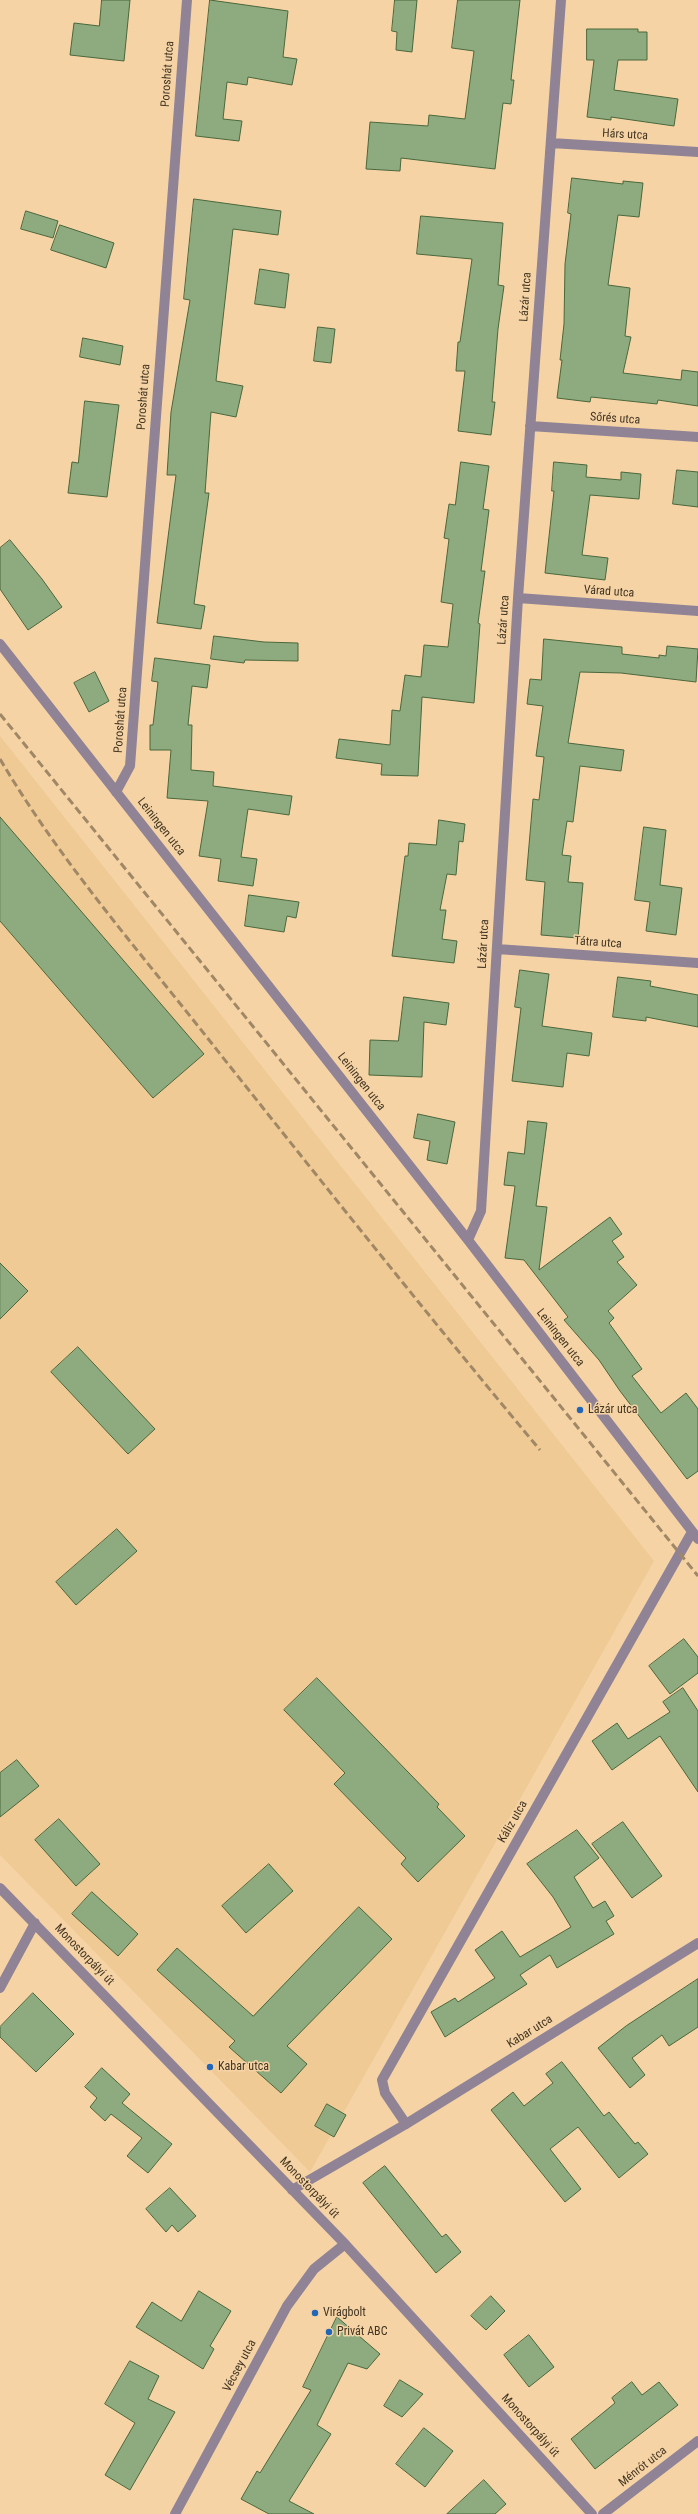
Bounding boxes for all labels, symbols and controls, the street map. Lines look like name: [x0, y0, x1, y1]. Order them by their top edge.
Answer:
street label: Poroshát utca: [159, 41, 177, 107]
street label: Hárs utca: [602, 127, 648, 143]
street label: Lázár utca: [517, 272, 535, 322]
street label: Poroshát utca: [135, 364, 153, 430]
street label: Sőrés utca: [589, 410, 641, 428]
street label: Várad utca: [583, 583, 635, 601]
street label: Lázár utca: [495, 595, 513, 645]
street label: Poroshát utca: [112, 687, 130, 753]
street label: Leiningen utca: [134, 795, 188, 859]
street label: Lázár utca: [476, 919, 492, 969]
street label: Tátra utca: [574, 934, 622, 952]
street label: Leiningen utca: [334, 1050, 388, 1114]
street label: Leiningen utca: [533, 1306, 587, 1370]
place label: Lázár utca: [588, 1403, 638, 1417]
marker: Lázár utca: [575, 1405, 585, 1415]
street label: Káliz utca: [495, 1798, 531, 1846]
street label: Monostorpályi út: [51, 1921, 117, 1989]
street label: Kabar utca: [505, 2012, 555, 2052]
place label: Kabar utca: [218, 2060, 269, 2074]
marker: Kabar utca: [205, 2062, 215, 2072]
street label: Monostorpályi út: [276, 2154, 342, 2222]
place label: Virágbolt: [323, 2306, 366, 2320]
marker: Virágbolt: [310, 2308, 320, 2318]
place label: Privát ABC: [337, 2325, 387, 2339]
marker: Privát ABC: [324, 2327, 334, 2337]
street label: Vécsey utca: [220, 2337, 260, 2395]
street label: Monostorpályi út: [498, 2392, 562, 2460]
street label: Ménrót utca: [616, 2444, 670, 2490]

